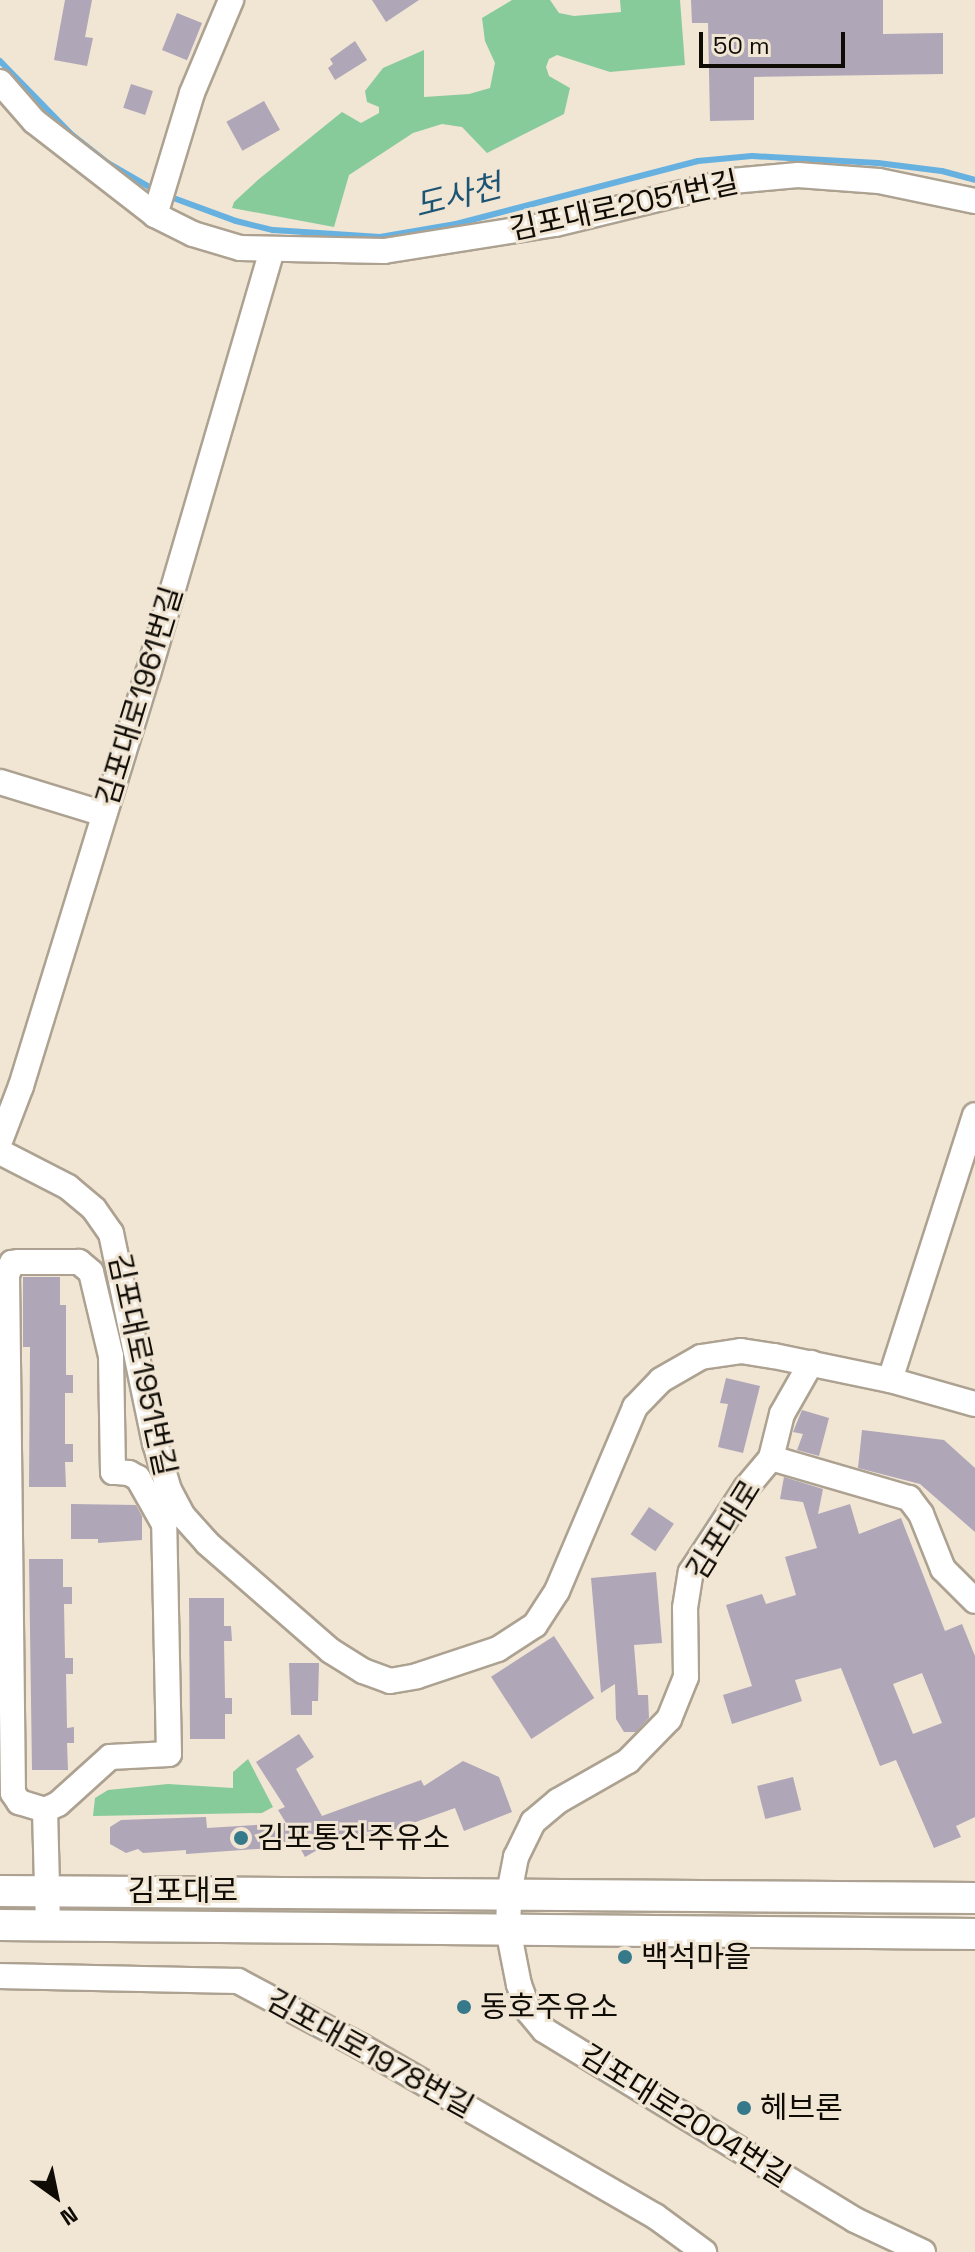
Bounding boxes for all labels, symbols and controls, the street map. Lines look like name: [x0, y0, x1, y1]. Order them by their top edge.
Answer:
scale bar: [703, 16, 849, 66]
text: 50 m: [713, 30, 770, 61]
street label: 김포대로2051번길: [506, 164, 742, 248]
water label: 도사천: [411, 167, 505, 225]
street label: 김포대로1961번길: [90, 582, 190, 810]
street label: 김포대로1951번길: [101, 1250, 183, 1480]
street label: 김포대로: [679, 1474, 769, 1586]
place label: 김포통진주유소: [257, 1820, 450, 1856]
marker: 김포통진주유소: [232, 1829, 250, 1847]
street label: 김포대로: [128, 1873, 238, 1909]
place label: 백석마을: [641, 1939, 751, 1975]
marker: 백석마을: [616, 1948, 634, 1966]
street label: 김포대로1978번길: [260, 1982, 480, 2126]
place label: 동호주유소: [480, 1989, 618, 2025]
marker: 동호주유소: [455, 1998, 473, 2016]
street label: 김포대로2004번길: [573, 2037, 797, 2195]
place label: 헤브론: [760, 2090, 843, 2126]
marker: 헤브론: [735, 2099, 753, 2117]
north arrow: [16, 2156, 96, 2236]
text: N: [55, 2200, 83, 2232]

